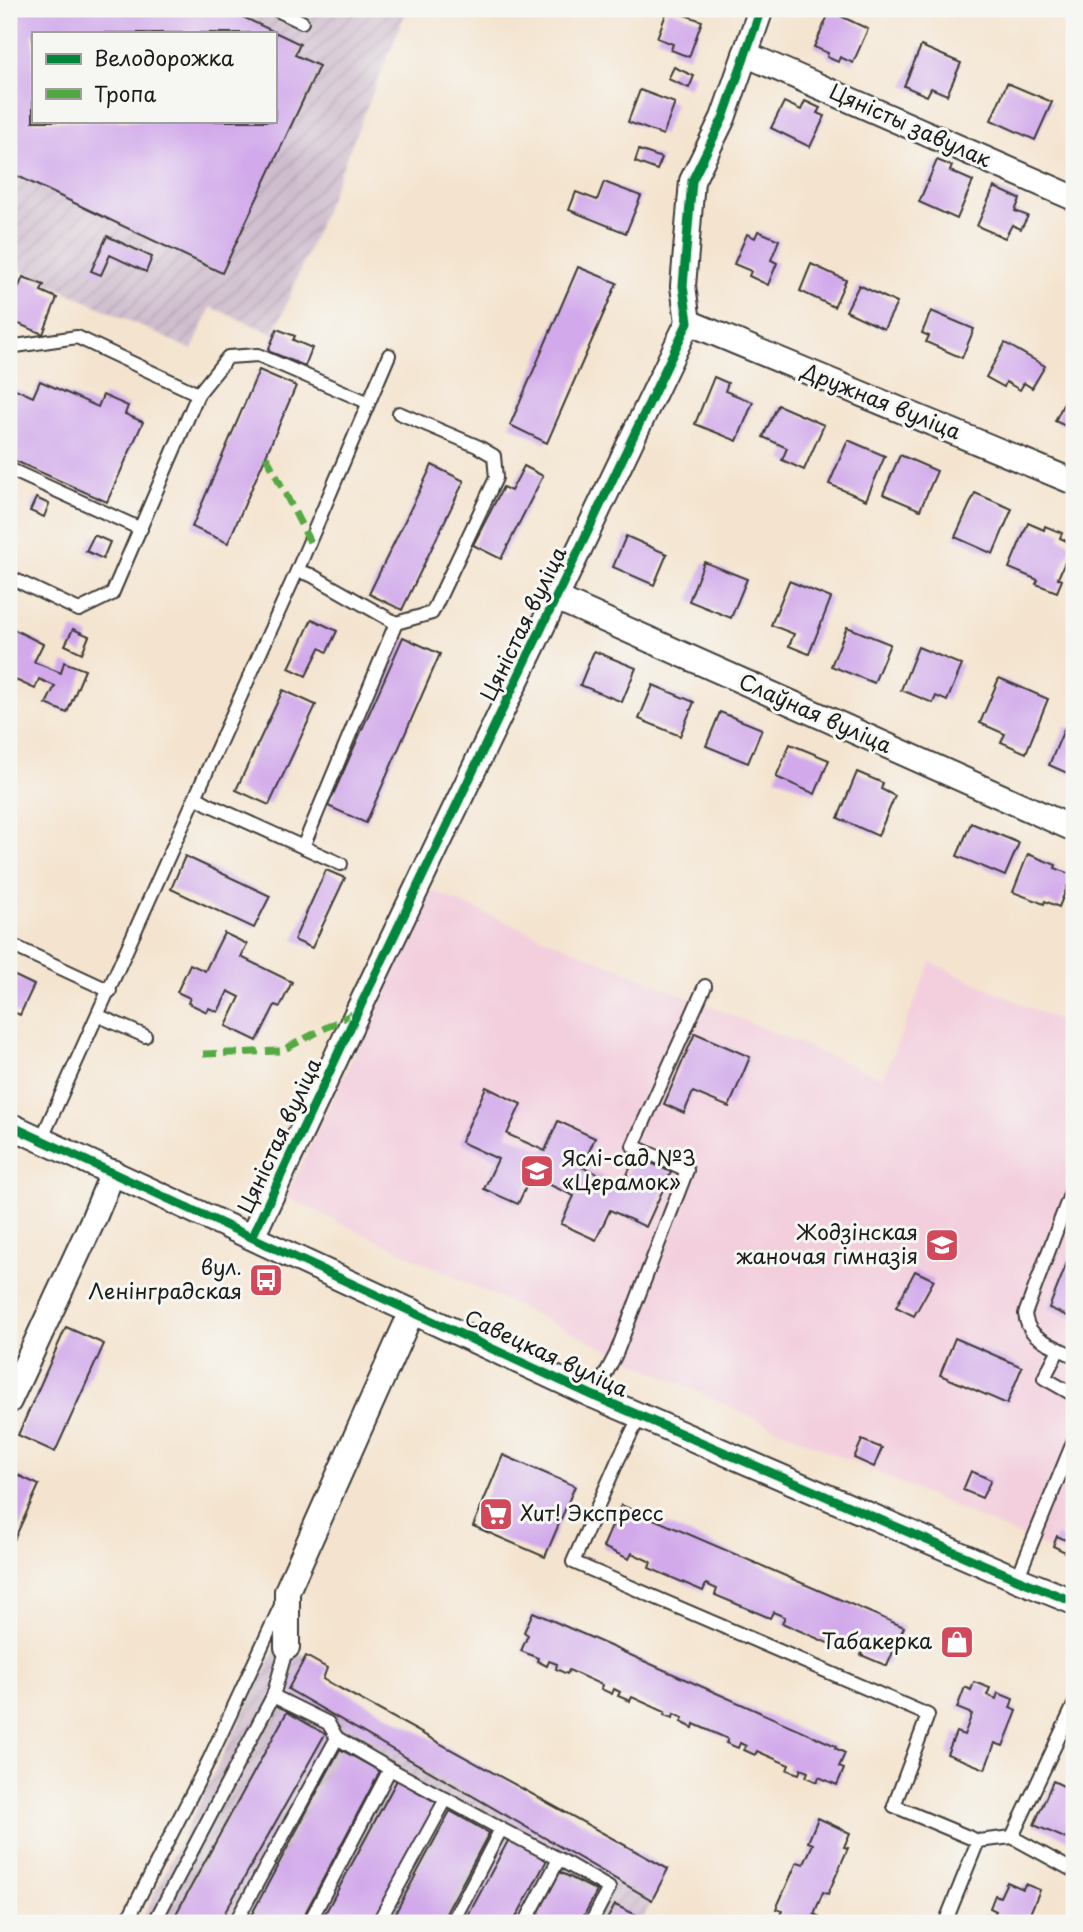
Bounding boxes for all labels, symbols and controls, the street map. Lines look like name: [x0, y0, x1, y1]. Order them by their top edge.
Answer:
legend: [32, 32, 276, 122]
text: Велодорожка: [94, 41, 235, 73]
street label: Цяністы завулак: [825, 74, 997, 174]
text: Тропа: [94, 77, 156, 109]
street label: Дружная вуліца: [796, 353, 966, 447]
street label: Цяністая вуліца: [471, 540, 574, 706]
street label: Слаўная вуліца: [734, 664, 897, 760]
street label: Цяністая вуліца: [228, 1052, 328, 1218]
place label: Яслі-сад №3 «Церамок»: [562, 1141, 696, 1197]
school or university icon: Яслі-сад №3 «Церамок»: [518, 1152, 556, 1190]
place label: Жодзінская жаночая гімназія: [737, 1215, 918, 1271]
school or university icon: Жодзінская жаночая гімназія: [923, 1226, 961, 1264]
place label: вул. Ленінградская: [88, 1250, 242, 1306]
bus stop icon: вул. Ленінградская: [247, 1261, 285, 1299]
street label: Савецкая вуліца: [460, 1300, 634, 1404]
supermarket icon: Хит! Экспресс: [477, 1495, 515, 1533]
place label: Хит! Экспресс: [520, 1496, 664, 1528]
shop icon: Табакерка: [938, 1623, 976, 1661]
place label: Табакерка: [821, 1624, 932, 1656]

